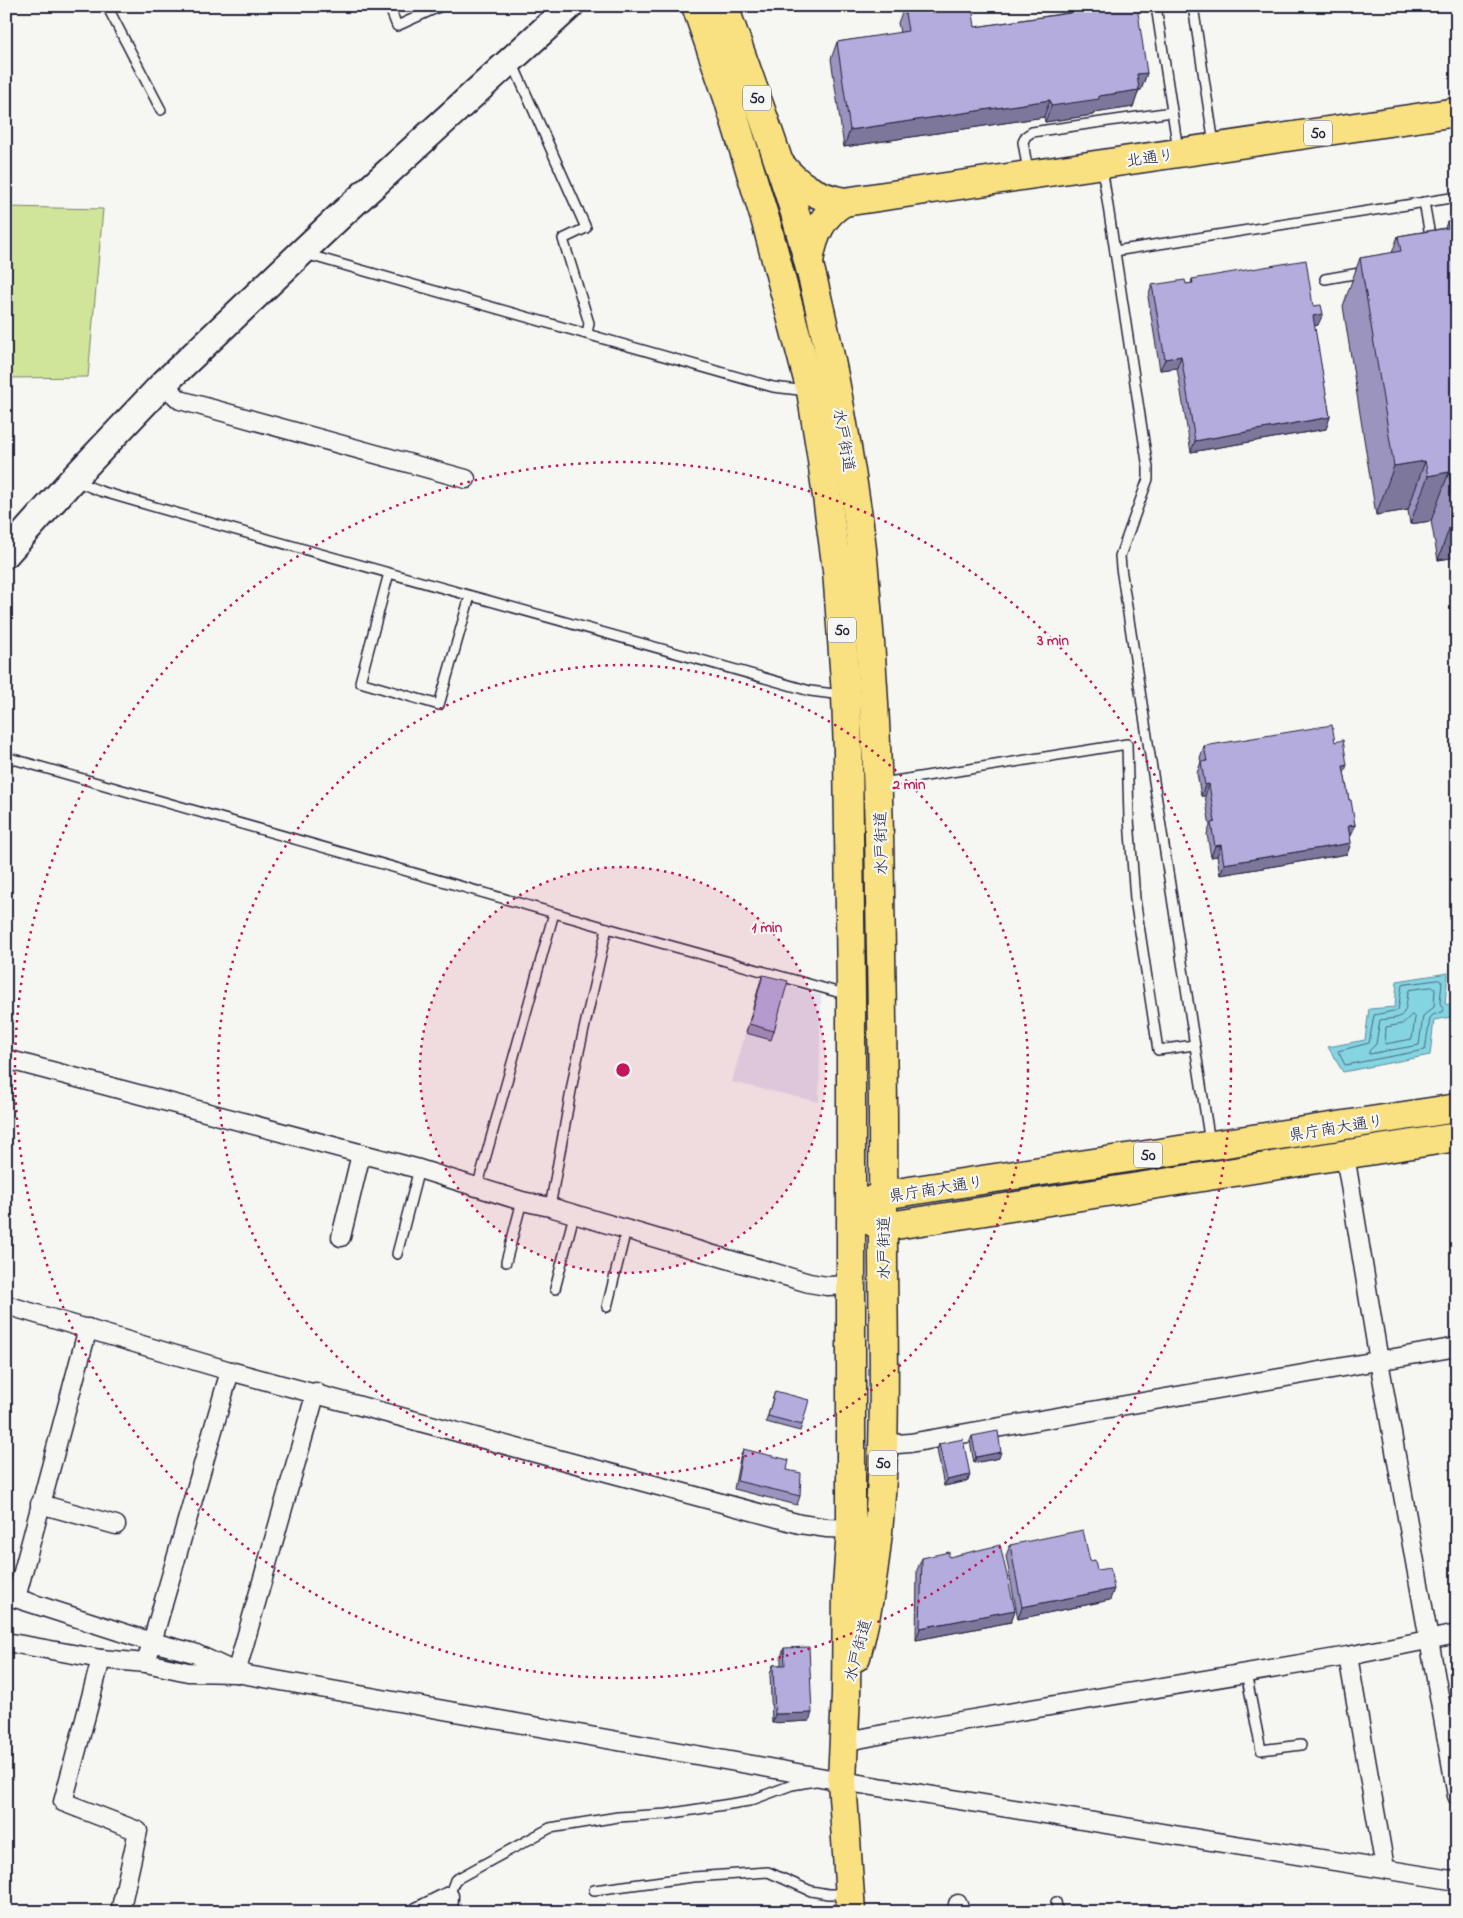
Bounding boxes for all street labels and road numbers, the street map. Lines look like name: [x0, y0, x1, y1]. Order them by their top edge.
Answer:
road number: 50: [743, 86, 771, 110]
road number: 50: [1304, 120, 1332, 146]
street label: 北通り: [1125, 144, 1176, 174]
street label: 水戸街道: [826, 407, 860, 474]
road number: 50: [828, 618, 856, 642]
street label: 水戸街道: [869, 811, 895, 875]
street label: 県庁南大通り: [1287, 1110, 1386, 1148]
road number: 50: [1134, 1142, 1162, 1168]
street label: 県庁南大通り: [887, 1171, 986, 1209]
street label: 水戸街道: [873, 1216, 897, 1280]
road number: 50: [869, 1450, 897, 1476]
street label: 水戸街道: [839, 1616, 879, 1685]

